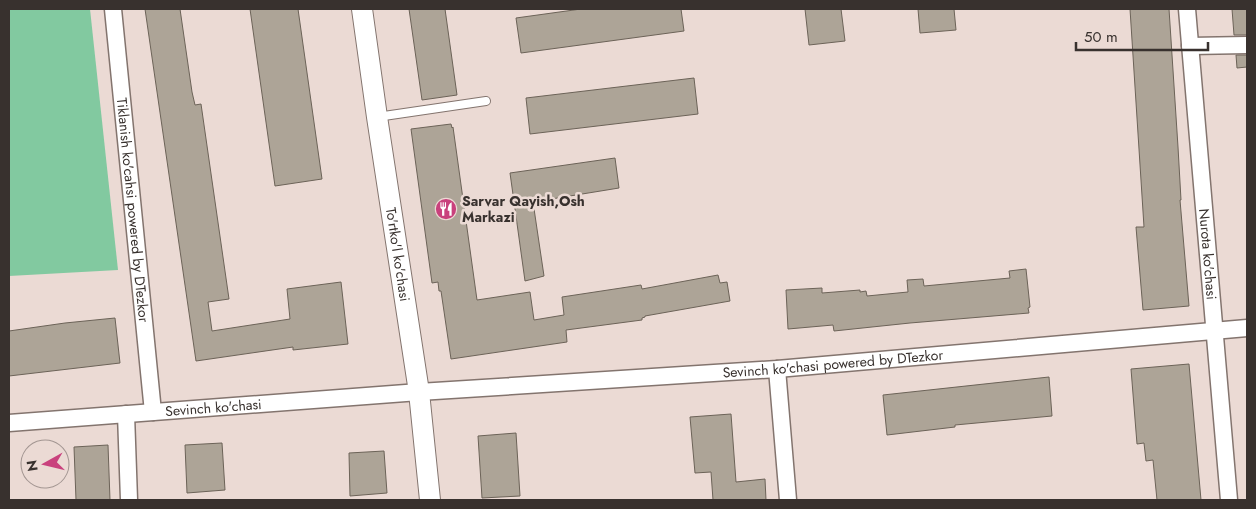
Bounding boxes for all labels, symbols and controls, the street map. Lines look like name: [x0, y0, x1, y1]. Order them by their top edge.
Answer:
scale bar: [1076, 20, 1208, 52]
text: 50 m: [1084, 26, 1118, 48]
street label: Tiklanish ko'cahsi powered by DTezkor: [112, 97, 154, 323]
place label: Sarvar Qayish,Osh Markazi: [462, 191, 585, 227]
restaurant icon: Sarvar Qayish,Osh Markazi: [434, 197, 458, 221]
street label: To'rtko'l ko'chasi: [381, 206, 415, 303]
street label: Nurota ko'chasi: [1194, 208, 1222, 300]
street label: Sevinch ko'chasi powered by DTezkor: [722, 345, 944, 382]
street label: Sevinch ko'chasi: [164, 394, 262, 421]
north arrow: [20, 439, 70, 489]
text: N: [21, 459, 43, 473]

